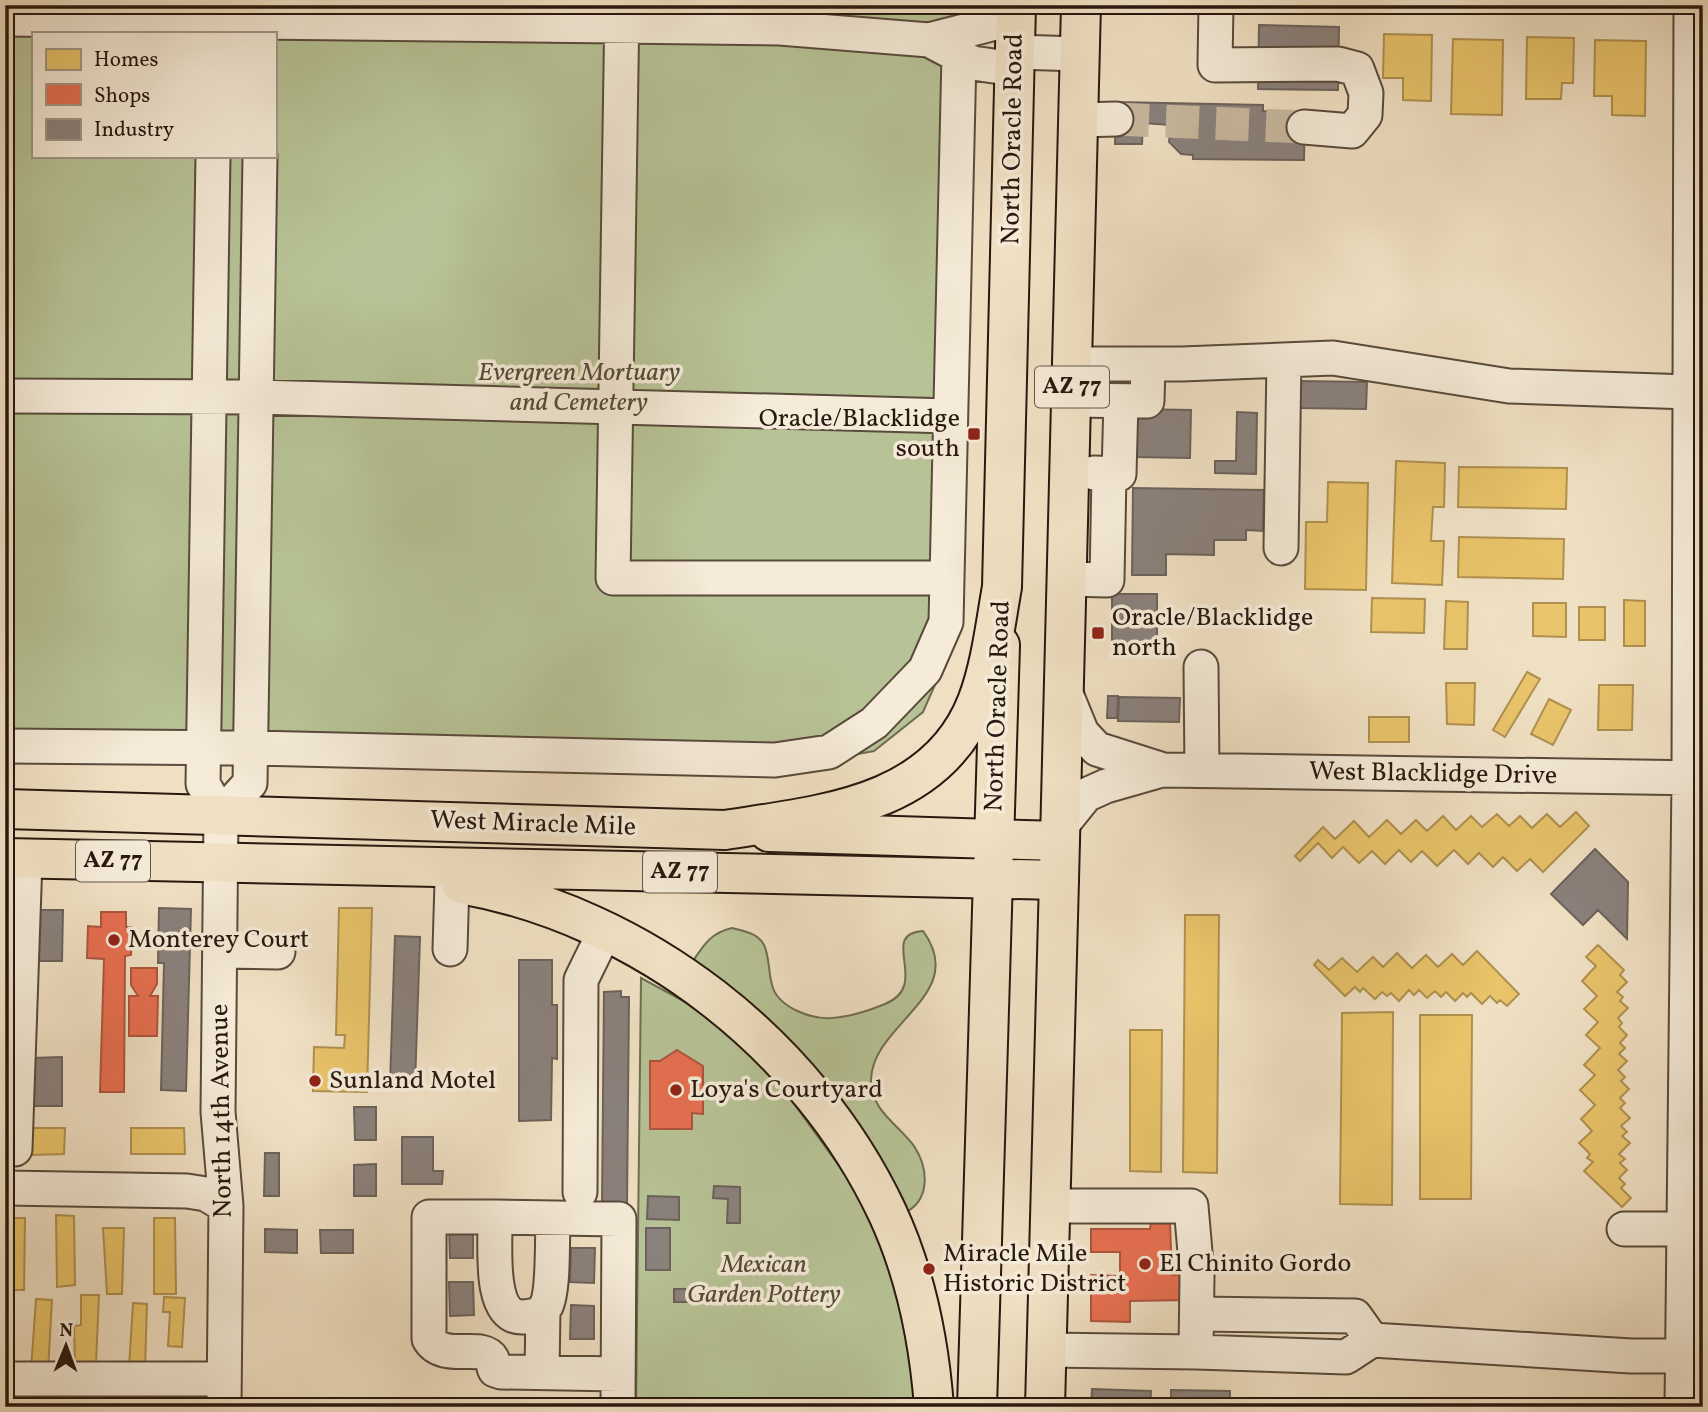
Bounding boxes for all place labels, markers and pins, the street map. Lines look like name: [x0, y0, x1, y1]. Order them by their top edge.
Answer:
place label: Oracle/Blacklidge south: [759, 401, 960, 467]
marker: Oracle/Blacklidge south: [966, 426, 982, 442]
place label: Oracle/Blacklidge north: [1112, 600, 1313, 666]
marker: Oracle/Blacklidge north: [1090, 625, 1106, 641]
place label: Monterey Court: [128, 922, 309, 958]
marker: Monterey Court: [106, 932, 122, 948]
place label: Sunland Motel: [329, 1063, 496, 1099]
place label: Loya's Courtyard: [690, 1072, 883, 1108]
marker: Sunland Motel: [307, 1073, 323, 1089]
marker: Loya's Courtyard: [668, 1082, 684, 1098]
place label: Miracle Mile Historic District: [943, 1236, 1126, 1302]
place label: El Chinito Gordo: [1159, 1246, 1351, 1282]
marker: El Chinito Gordo: [1137, 1256, 1153, 1272]
marker: Miracle Mile Historic District: [921, 1261, 937, 1277]

